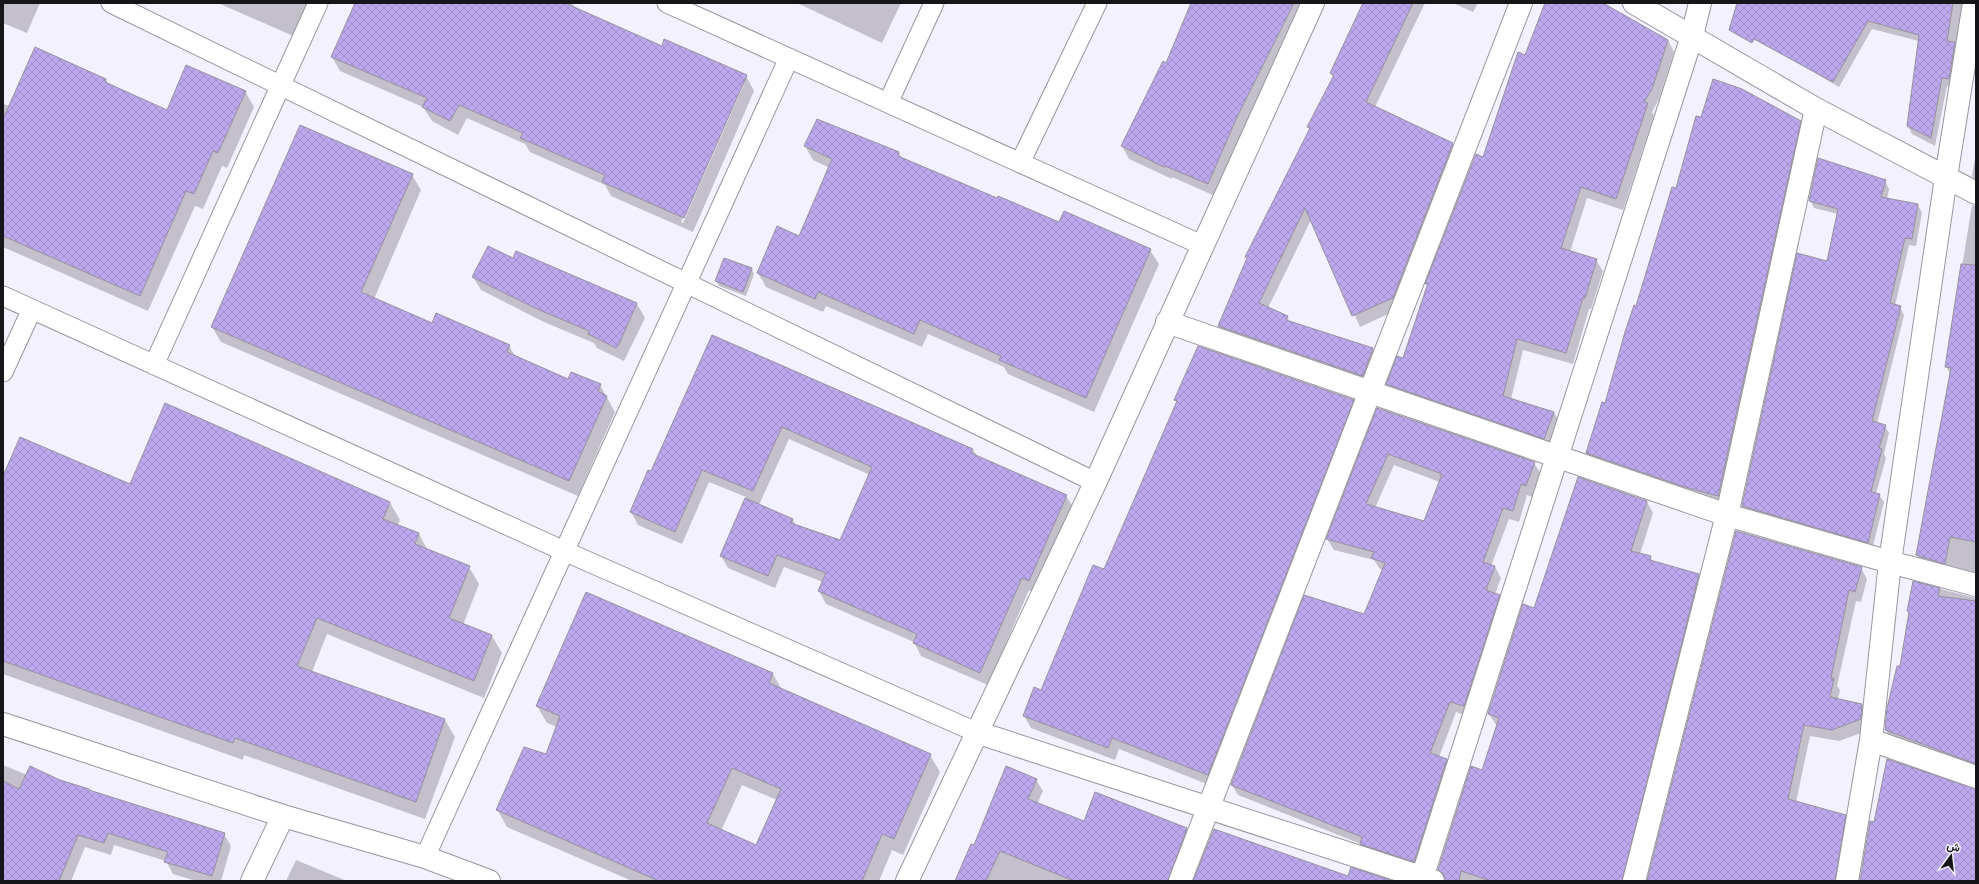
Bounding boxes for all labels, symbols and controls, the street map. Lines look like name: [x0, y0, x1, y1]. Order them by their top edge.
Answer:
north arrow: [1931, 836, 1971, 876]
text: ش: [1945, 839, 1962, 855]

